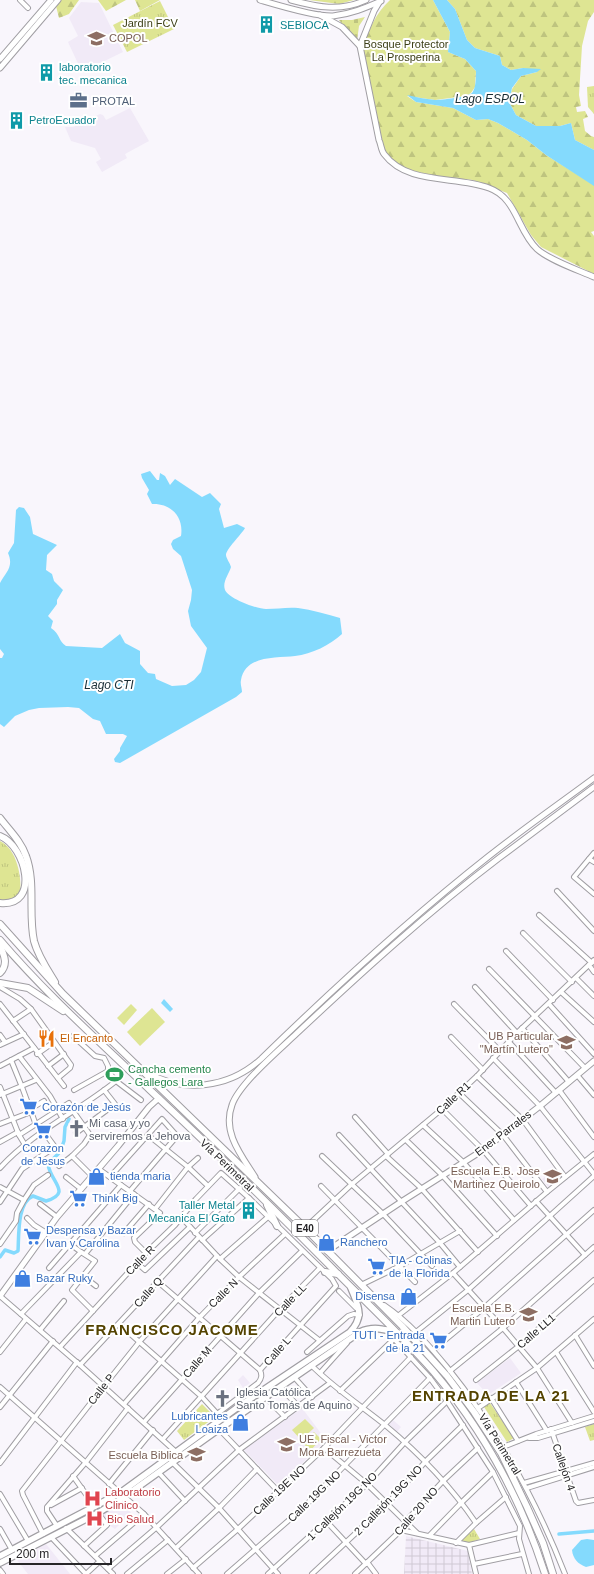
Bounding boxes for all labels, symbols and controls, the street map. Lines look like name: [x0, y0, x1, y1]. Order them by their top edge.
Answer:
building icon: SEBIOCA: [257, 15, 277, 35]
park label: Jardín FCV: [122, 17, 178, 29]
place label: SEBIOCA: [280, 19, 330, 31]
school or university icon: COPOL: [86, 28, 106, 48]
place label: COPOL: [109, 32, 148, 44]
park label: Bosque Protector La Prosperina: [364, 38, 449, 63]
place label: laboratorio tec. mecanica: [59, 61, 128, 86]
building icon: laboratorio tec. mecanica: [36, 63, 56, 83]
office icon: PROTAL: [69, 91, 89, 111]
water label: Lago ESPOL: [455, 92, 525, 106]
place label: PROTAL: [92, 95, 135, 107]
building icon: PetroEcuador: [6, 110, 26, 130]
place label: PetroEcuador: [29, 114, 97, 126]
water label: Lago CTI: [84, 678, 134, 692]
restaurant icon: El Encanto: [37, 1028, 57, 1048]
place label: UB Particular "Martín Lutero": [480, 1030, 553, 1055]
place label: El Encanto: [60, 1032, 113, 1044]
school or university icon: UB Particular "Martín Lutero": [556, 1032, 576, 1052]
place label: Cancha cemento - Gallegos Lara: [128, 1063, 211, 1088]
sports icon: Cancha cemento - Gallegos Lara: [105, 1065, 125, 1085]
street label: Calle R1: [433, 1079, 473, 1117]
supermarket icon: Corazón de Jesús: [19, 1097, 39, 1117]
place label: Corazón de Jesús: [42, 1101, 131, 1113]
street label: Ener Parrales: [473, 1108, 534, 1158]
place label: Mi casa y yo serviremos a Jehova: [89, 1117, 191, 1142]
church icon: Mi casa y yo serviremos a Jehova: [66, 1119, 86, 1139]
supermarket icon: Corazon de Jesus: [33, 1120, 53, 1140]
street label: Vía Perimetral: [198, 1136, 256, 1194]
place label: Corazon de Jesus: [21, 1142, 66, 1167]
place label: Escuela E.B. Jose Martinez Queirolo: [451, 1165, 540, 1190]
shop icon: tienda maria: [87, 1166, 107, 1186]
school or university icon: Escuela E.B. Jose Martinez Queirolo: [543, 1167, 563, 1187]
place label: tienda maria: [110, 1170, 171, 1182]
supermarket icon: Think Big: [69, 1188, 89, 1208]
place label: Think Big: [92, 1192, 138, 1204]
place label: Taller Metal Mecanica El Gato: [148, 1199, 235, 1224]
building icon: Taller Metal Mecanica El Gato: [238, 1201, 258, 1221]
road number: E40: [292, 1220, 318, 1236]
place label: Despensa y Bazar Ivan y Carolina: [46, 1224, 136, 1249]
supermarket icon: Despensa y Bazar Ivan y Carolina: [23, 1226, 43, 1246]
shop icon: Ranchero: [317, 1232, 337, 1252]
place label: Ranchero: [340, 1236, 388, 1248]
street label: Calle R: [123, 1243, 157, 1277]
place label: TIA - Colinas de la Florida: [389, 1254, 452, 1279]
supermarket icon: TIA - Colinas de la Florida: [366, 1256, 386, 1276]
shop icon: Bazar Ruky: [13, 1268, 33, 1288]
place label: Bazar Ruky: [36, 1272, 93, 1284]
street label: Calle Q: [131, 1274, 165, 1310]
street label: Calle N: [206, 1276, 240, 1310]
street label: Calle LL: [272, 1281, 308, 1319]
shop icon: Disensa: [398, 1286, 418, 1306]
place label: Disensa: [355, 1290, 396, 1302]
place label: Escuela E.B. Martin Lutero: [450, 1302, 515, 1327]
school or university icon: Escuela E.B. Martin Lutero: [518, 1304, 538, 1324]
street label: Calle LL1: [515, 1311, 557, 1351]
district label: FRANCISCO JACOME: [85, 1321, 259, 1338]
place label: TUTI - Entrada de la 21: [352, 1329, 426, 1354]
supermarket icon: TUTI - Entrada de la 21: [428, 1331, 448, 1351]
street label: Calle L: [261, 1334, 293, 1368]
street label: Calle M: [180, 1344, 214, 1380]
street label: Calle P: [85, 1371, 117, 1407]
place label: Iglesia Católica Santo Tomás de Aquino: [236, 1386, 352, 1411]
district label: ENTRADA DE LA 21: [412, 1387, 570, 1404]
church icon: Iglesia Católica Santo Tomás de Aquino: [213, 1388, 233, 1408]
place label: Lubricantes Loaiza: [171, 1410, 229, 1435]
street label: Vía Perimetral: [476, 1411, 524, 1477]
shop icon: Lubricantes Loaiza: [231, 1412, 251, 1432]
place label: UE. Fiscal - Victor Mora Barrezueta: [299, 1433, 387, 1458]
school or university icon: UE. Fiscal - Victor Mora Barrezueta: [276, 1435, 296, 1455]
street label: Callejón 4: [550, 1442, 578, 1492]
school or university icon: Escuela Biblica: [186, 1445, 206, 1465]
place label: Escuela Biblica: [108, 1449, 184, 1461]
street label: Calle 19E NO: [250, 1462, 308, 1517]
street label: 2 Callejón 19G NO: [352, 1462, 425, 1537]
street label: Calle 19G NO: [285, 1468, 343, 1524]
street label: 1 Callejón 19G NO: [305, 1469, 380, 1542]
street label: Calle 20 NO: [392, 1484, 440, 1538]
place label: Laboratorio Clinico: [105, 1486, 161, 1511]
hospital icon: Laboratorio Clinico: [82, 1488, 102, 1508]
hospital icon: Bio Salud: [84, 1509, 104, 1529]
place label: Bio Salud: [107, 1513, 154, 1525]
scale bar: [10, 1540, 111, 1566]
text: 200 m: [16, 1547, 49, 1561]

